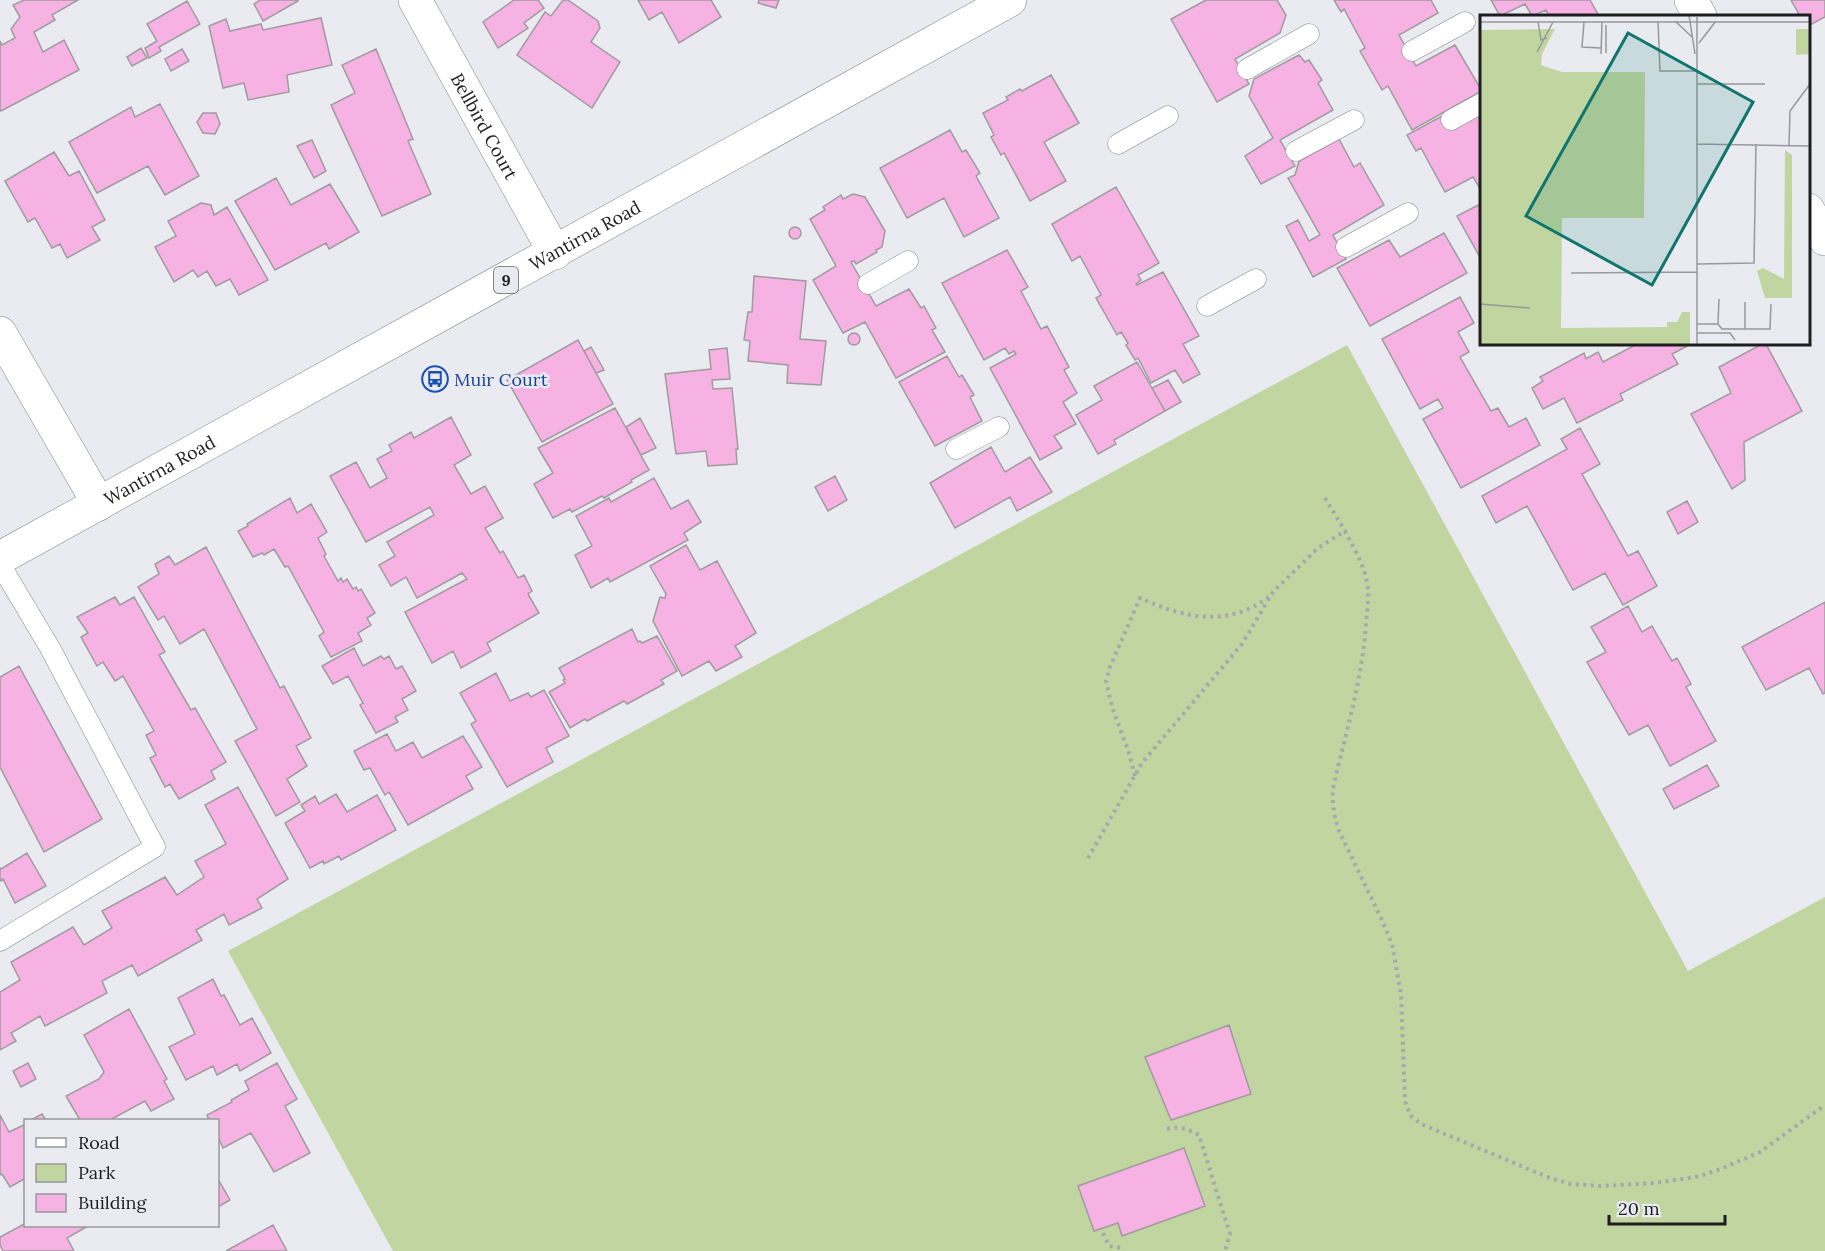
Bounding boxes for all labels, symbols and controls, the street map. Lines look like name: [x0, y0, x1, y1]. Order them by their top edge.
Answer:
inset map: [1480, 15, 1810, 345]
street label: Bellbird Court: [446, 69, 523, 183]
street label: Wantirna Road: [525, 195, 645, 275]
road number: 9: [494, 267, 518, 293]
bus stop icon: Muir Court: [420, 364, 450, 394]
place label: Muir Court: [454, 368, 548, 391]
street label: Wantirna Road: [100, 430, 219, 510]
legend: [24, 1119, 219, 1227]
text: Road: [78, 1131, 120, 1154]
text: Park: [78, 1161, 116, 1184]
scale bar: [1609, 1188, 1724, 1226]
text: Building: [78, 1191, 148, 1214]
text: 20 m: [1618, 1197, 1660, 1220]

